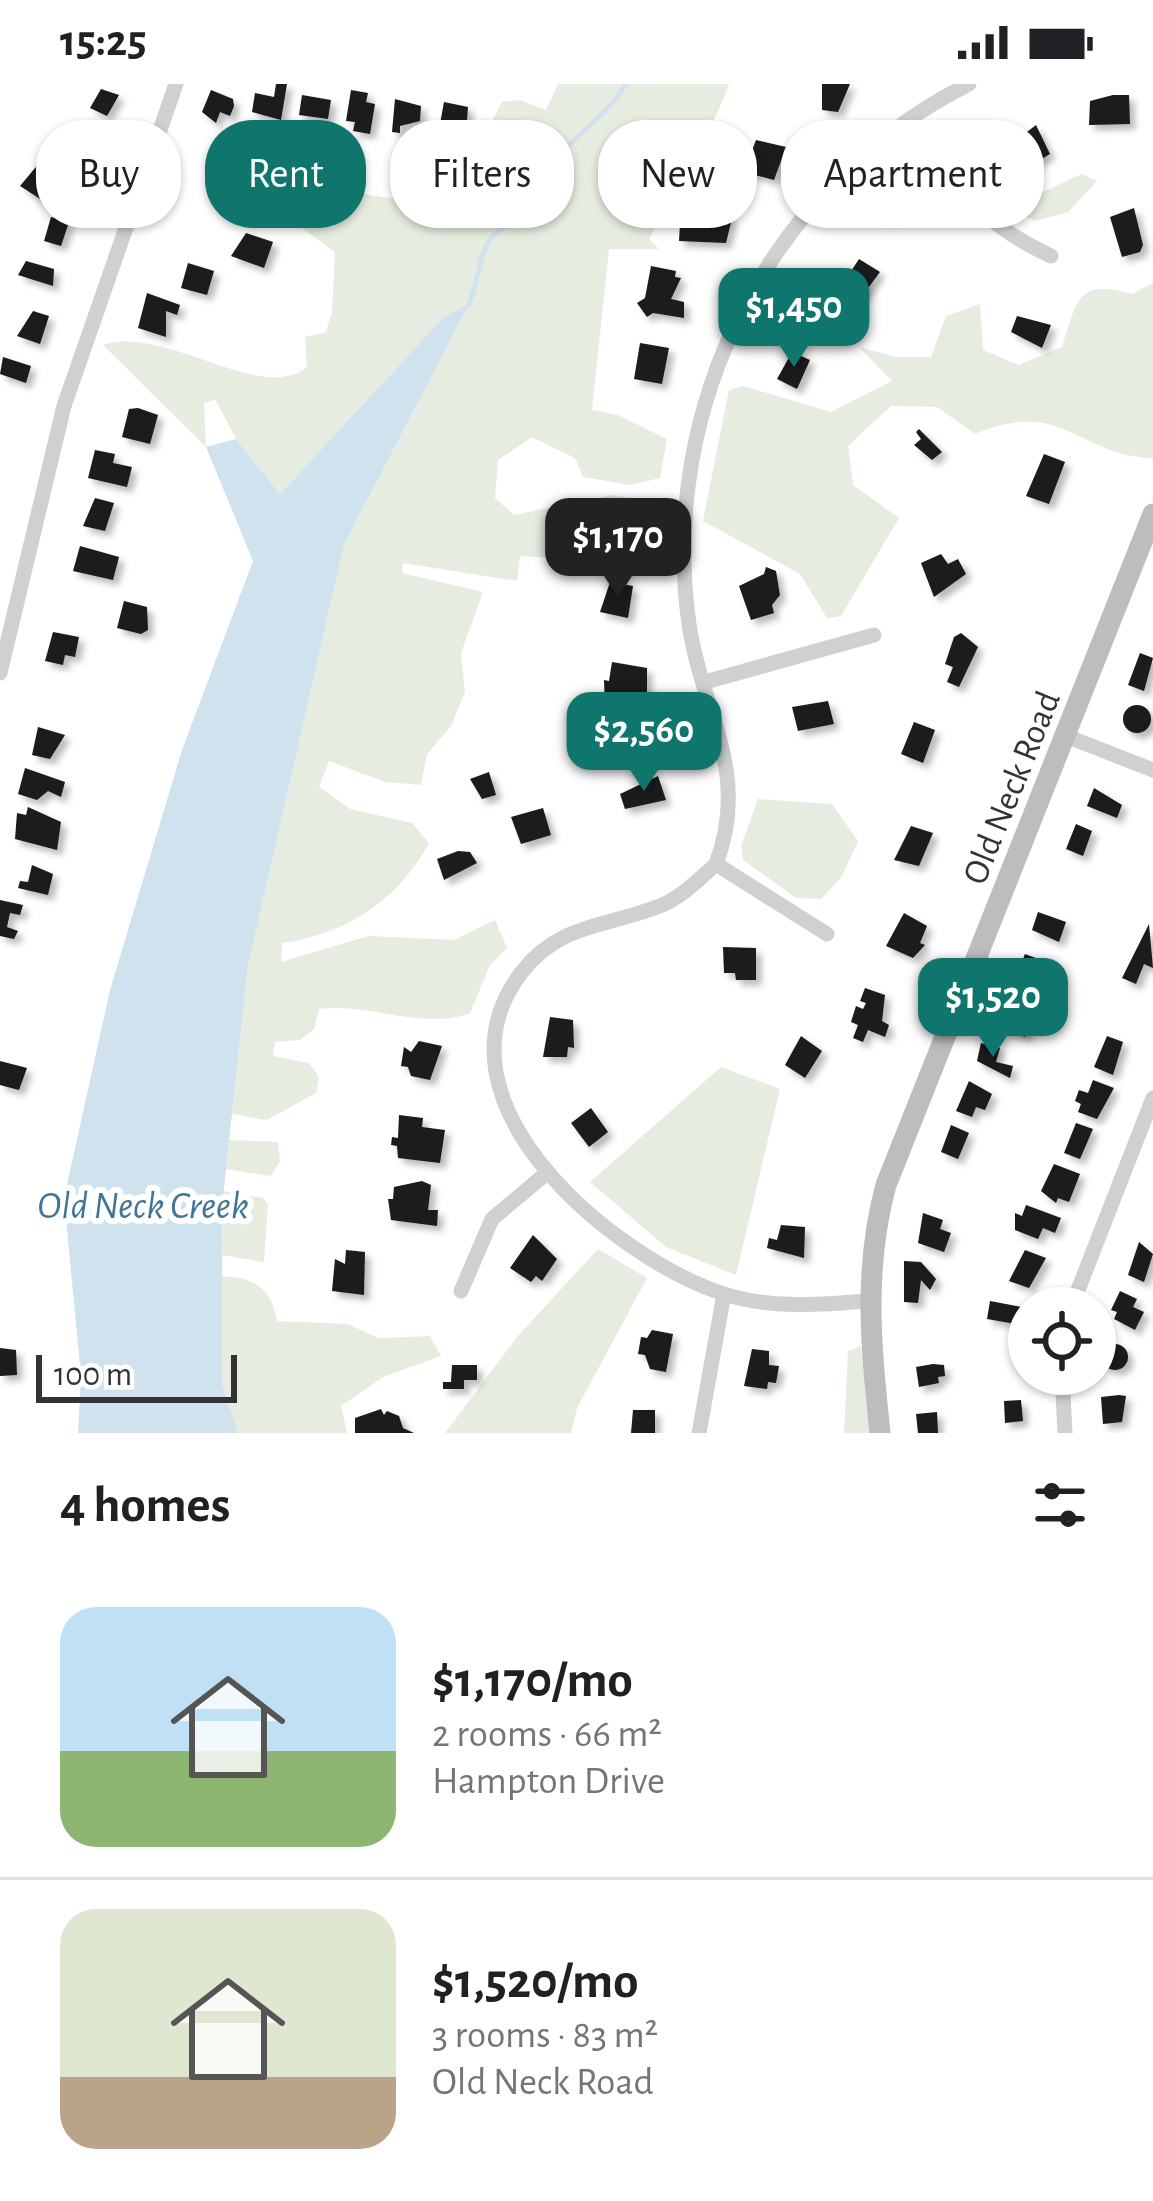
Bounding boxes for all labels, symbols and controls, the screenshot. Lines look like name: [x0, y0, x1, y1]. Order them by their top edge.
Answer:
text: 15:25: [60, 19, 147, 64]
chip: Buy: [36, 120, 181, 228]
chip: Rent: [205, 120, 366, 228]
chip: Filters: [390, 120, 574, 228]
chip: New: [598, 120, 757, 228]
chip: Apartment: [781, 120, 1044, 228]
pin: $1,450: [696, 268, 892, 370]
text: $1,450: [745, 287, 843, 326]
pin: $1,170: [520, 498, 716, 600]
text: $1,170: [572, 517, 664, 556]
street label: Old Neck Road: [957, 686, 1067, 889]
pin: $2,560: [546, 692, 742, 794]
text: $2,560: [594, 711, 694, 750]
pin: $1,520: [895, 958, 1091, 1060]
text: $1,520: [945, 977, 1041, 1016]
water label: Old Neck Creek: [37, 1187, 249, 1226]
map controls: [1008, 1287, 1116, 1395]
button: locate: [1008, 1287, 1116, 1395]
scale bar: [36, 1349, 237, 1402]
text: 100 m: [54, 1359, 132, 1392]
icon: filters: [1027, 1472, 1093, 1538]
text: 4 homes: [60, 1480, 230, 1531]
icon: home: [156, 1655, 300, 1799]
text: $1,170/mo: [432, 1655, 633, 1706]
text: 2 rooms · 66 m²: [432, 1715, 662, 1754]
text: Hampton Drive: [432, 1762, 665, 1801]
text: $1,520/mo: [432, 1956, 638, 2007]
icon: home: [156, 1957, 300, 2101]
text: 3 rooms · 83 m²: [432, 2016, 658, 2055]
text: Old Neck Road: [432, 2063, 654, 2102]

